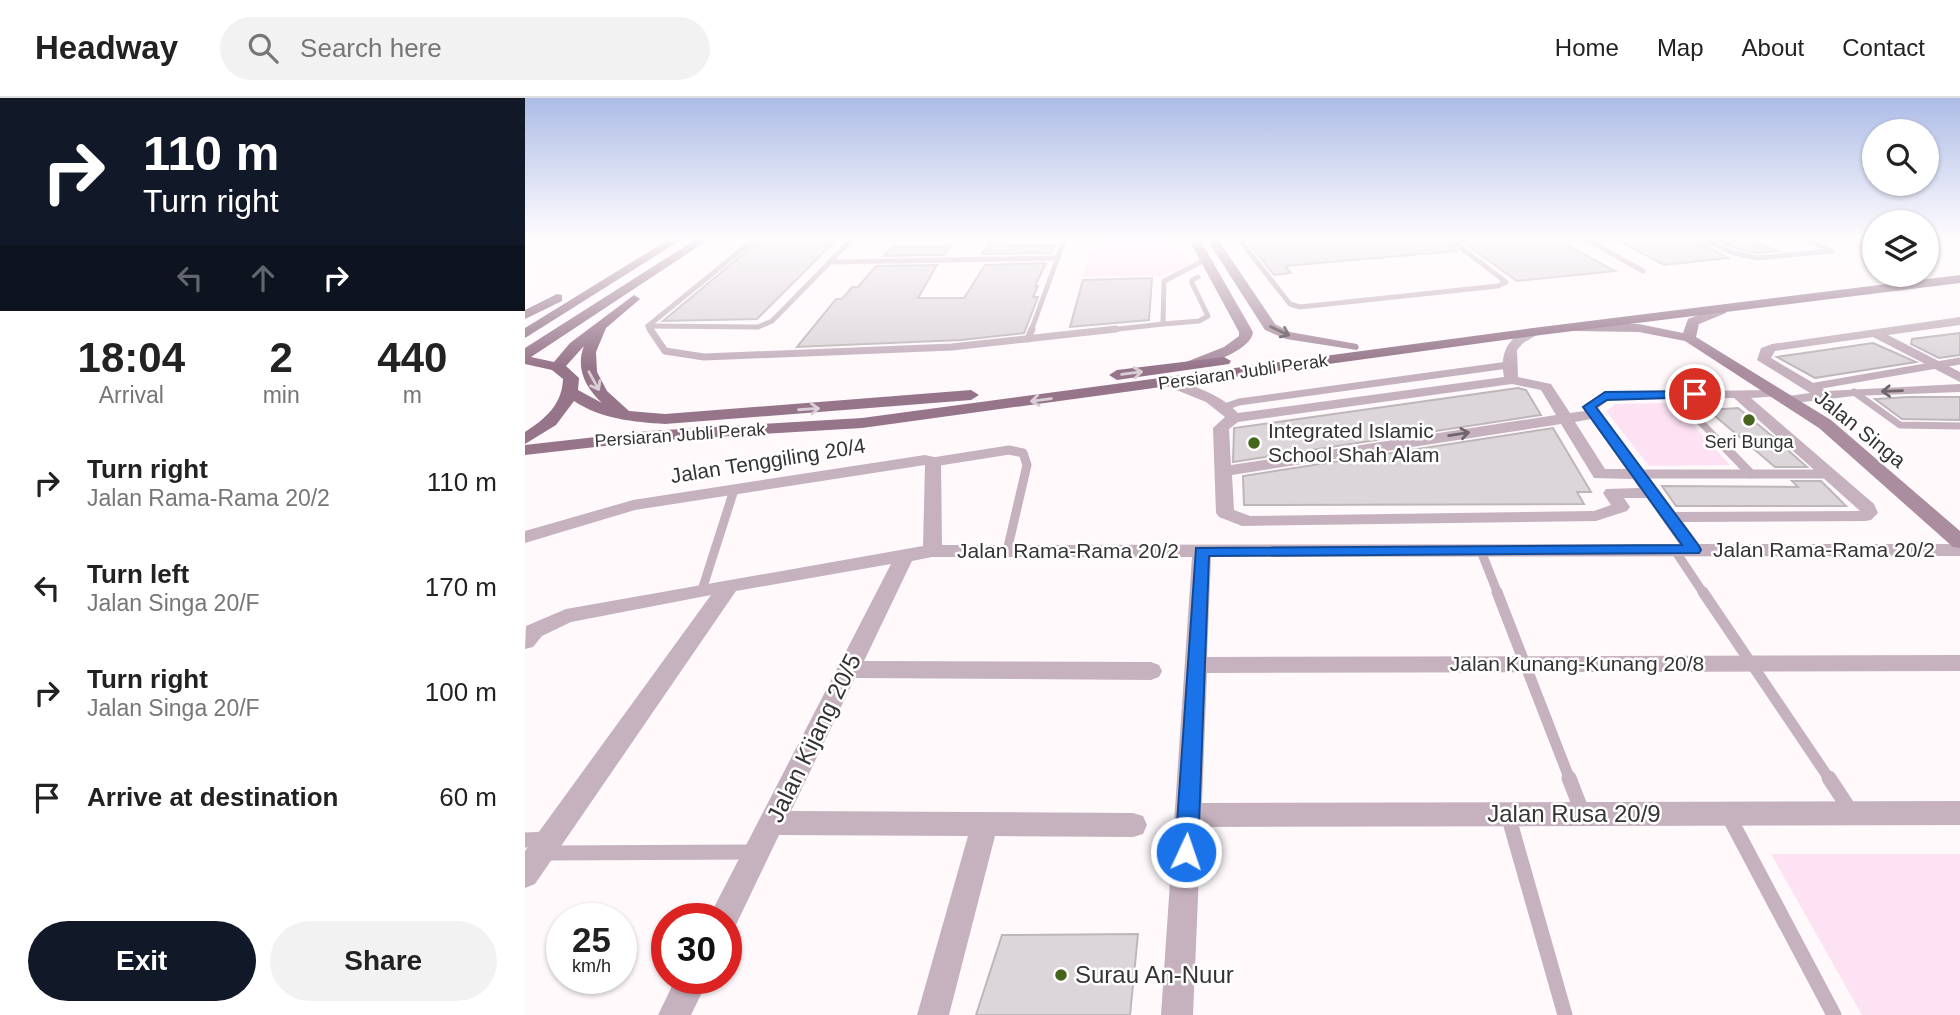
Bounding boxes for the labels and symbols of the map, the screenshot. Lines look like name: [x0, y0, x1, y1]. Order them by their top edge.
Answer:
one-way arrow: [1269, 325, 1290, 338]
street label: Persiaran Jubli Perak: [1157, 350, 1330, 394]
pin: [1665, 364, 1725, 424]
one-way arrow: [1120, 366, 1143, 379]
one-way arrow: [587, 370, 601, 390]
one-way arrow: [1881, 384, 1904, 397]
street label: Jalan Singa: [1810, 385, 1910, 472]
one-way arrow: [1030, 393, 1053, 406]
one-way arrow: [797, 403, 820, 416]
marker: Seri Bunga: [1741, 412, 1757, 428]
street label: Persiaran Jubli Perak: [594, 419, 767, 451]
place label: Integrated Islamic School Shah Alam: [1268, 419, 1440, 466]
one-way arrow: [1448, 427, 1470, 440]
place label: Seri Bunga: [1704, 432, 1795, 452]
street label: Jalan Tenggiling 20/4: [669, 434, 867, 487]
marker: Integrated Islamic School Shah Alam: [1246, 435, 1262, 451]
street label: Jalan Rama-Rama 20/2: [1713, 538, 1935, 561]
street label: Jalan Rama-Rama 20/2: [957, 539, 1179, 562]
street label: Jalan Kijang 20/5: [761, 649, 866, 826]
street label: Jalan Kunang-Kunang 20/8: [1450, 652, 1704, 675]
street label: Jalan Rusa 20/9: [1487, 800, 1661, 827]
position arrow: [1149, 815, 1223, 889]
speed limit sign: 30: [651, 903, 742, 994]
place label: Surau An-Nuur: [1075, 961, 1234, 988]
marker: Surau An-Nuur: [1053, 967, 1069, 983]

